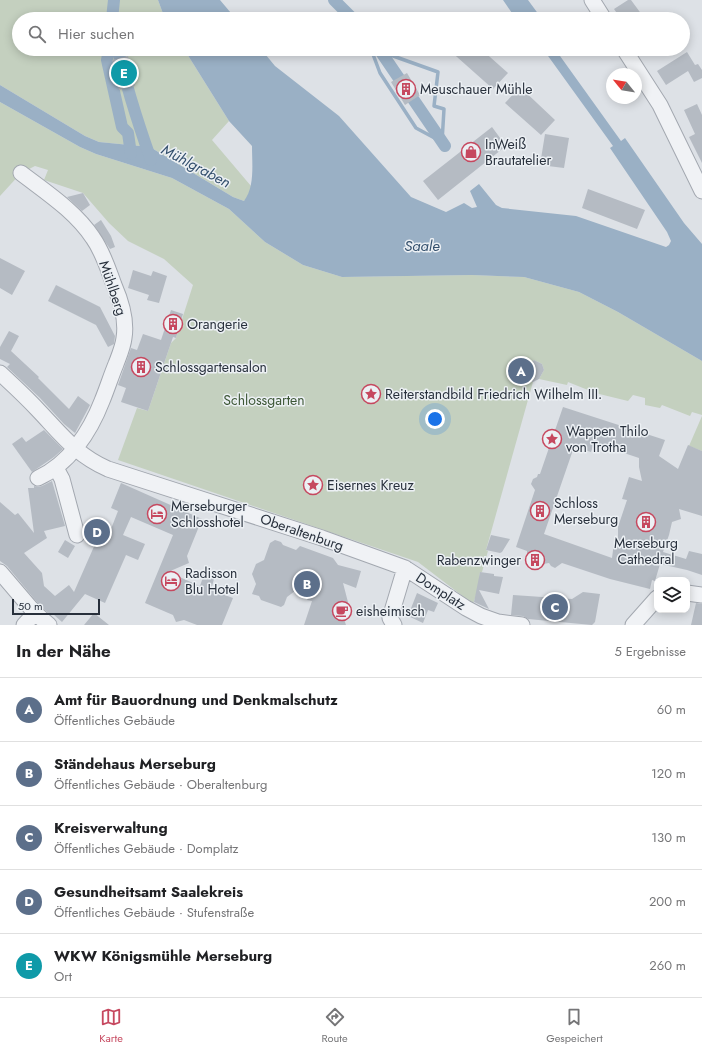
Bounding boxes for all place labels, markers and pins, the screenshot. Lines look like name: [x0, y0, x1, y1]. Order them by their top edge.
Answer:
pin: E: [111, 58, 137, 88]
building icon: Meuschauer Mühle: [395, 78, 417, 100]
place label: Meuschauer Mühle: [420, 79, 532, 99]
place label: InWeiß Brautatelier: [485, 134, 551, 170]
shop icon: InWeiß Brautatelier: [460, 141, 482, 163]
building icon: Orangerie: [162, 313, 184, 335]
place label: Orangerie: [187, 314, 248, 334]
building icon: Schlossgartensalon: [130, 356, 152, 378]
pin: A: [508, 356, 534, 386]
place label: Schlossgartensalon: [155, 357, 267, 377]
place icon: Reiterstandbild Friedrich Wilhelm III.: [360, 383, 382, 405]
place label: Reiterstandbild Friedrich Wilhelm III.: [385, 384, 602, 404]
place label: Wappen Thilo von Trotha: [566, 421, 649, 457]
place icon: Wappen Thilo von Trotha: [541, 428, 563, 450]
place icon: Eisernes Kreuz: [302, 474, 324, 496]
place label: Eisernes Kreuz: [327, 475, 414, 495]
place label: Schloss Merseburg: [554, 493, 618, 529]
place label: Merseburger Schlosshotel: [171, 496, 247, 532]
building icon: Schloss Merseburg: [529, 500, 551, 522]
hotel icon: Merseburger Schlosshotel: [146, 503, 168, 525]
building icon: Merseburg Cathedral: [635, 511, 657, 533]
pin: D: [84, 517, 110, 547]
place label: Merseburg Cathedral: [614, 533, 678, 569]
building icon: Rabenzwinger: [524, 549, 546, 571]
place label: Rabenzwinger: [437, 550, 521, 570]
place label: Radisson Blu Hotel: [185, 563, 239, 599]
pin: B: [294, 569, 320, 599]
hotel icon: Radisson Blu Hotel: [160, 570, 182, 592]
pin: C: [542, 592, 568, 622]
cafe icon: eisheimisch: [331, 600, 353, 622]
place label: eisheimisch: [356, 601, 425, 621]

